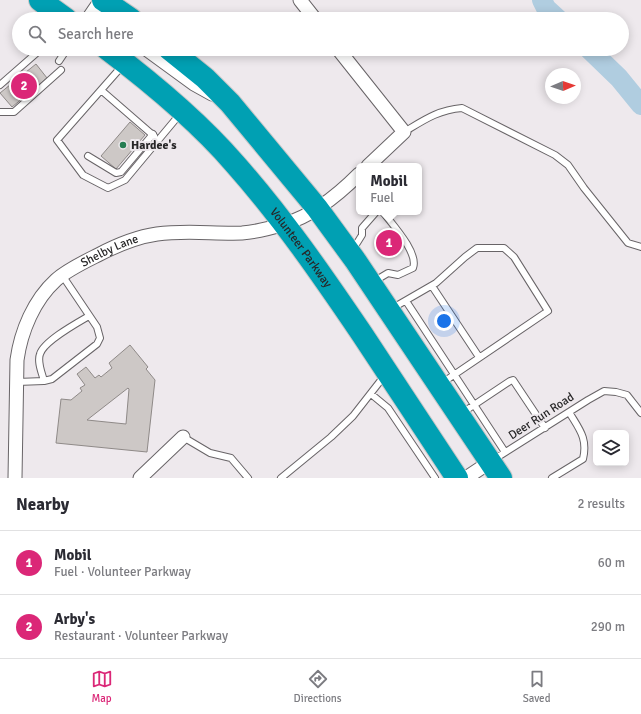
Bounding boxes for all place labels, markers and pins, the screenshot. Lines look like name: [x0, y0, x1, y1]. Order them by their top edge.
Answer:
pin: 2: [11, 71, 37, 101]
place label: Hardee's: [131, 138, 177, 153]
marker: Hardee's: [118, 140, 128, 150]
pin: 1: [376, 228, 402, 258]

